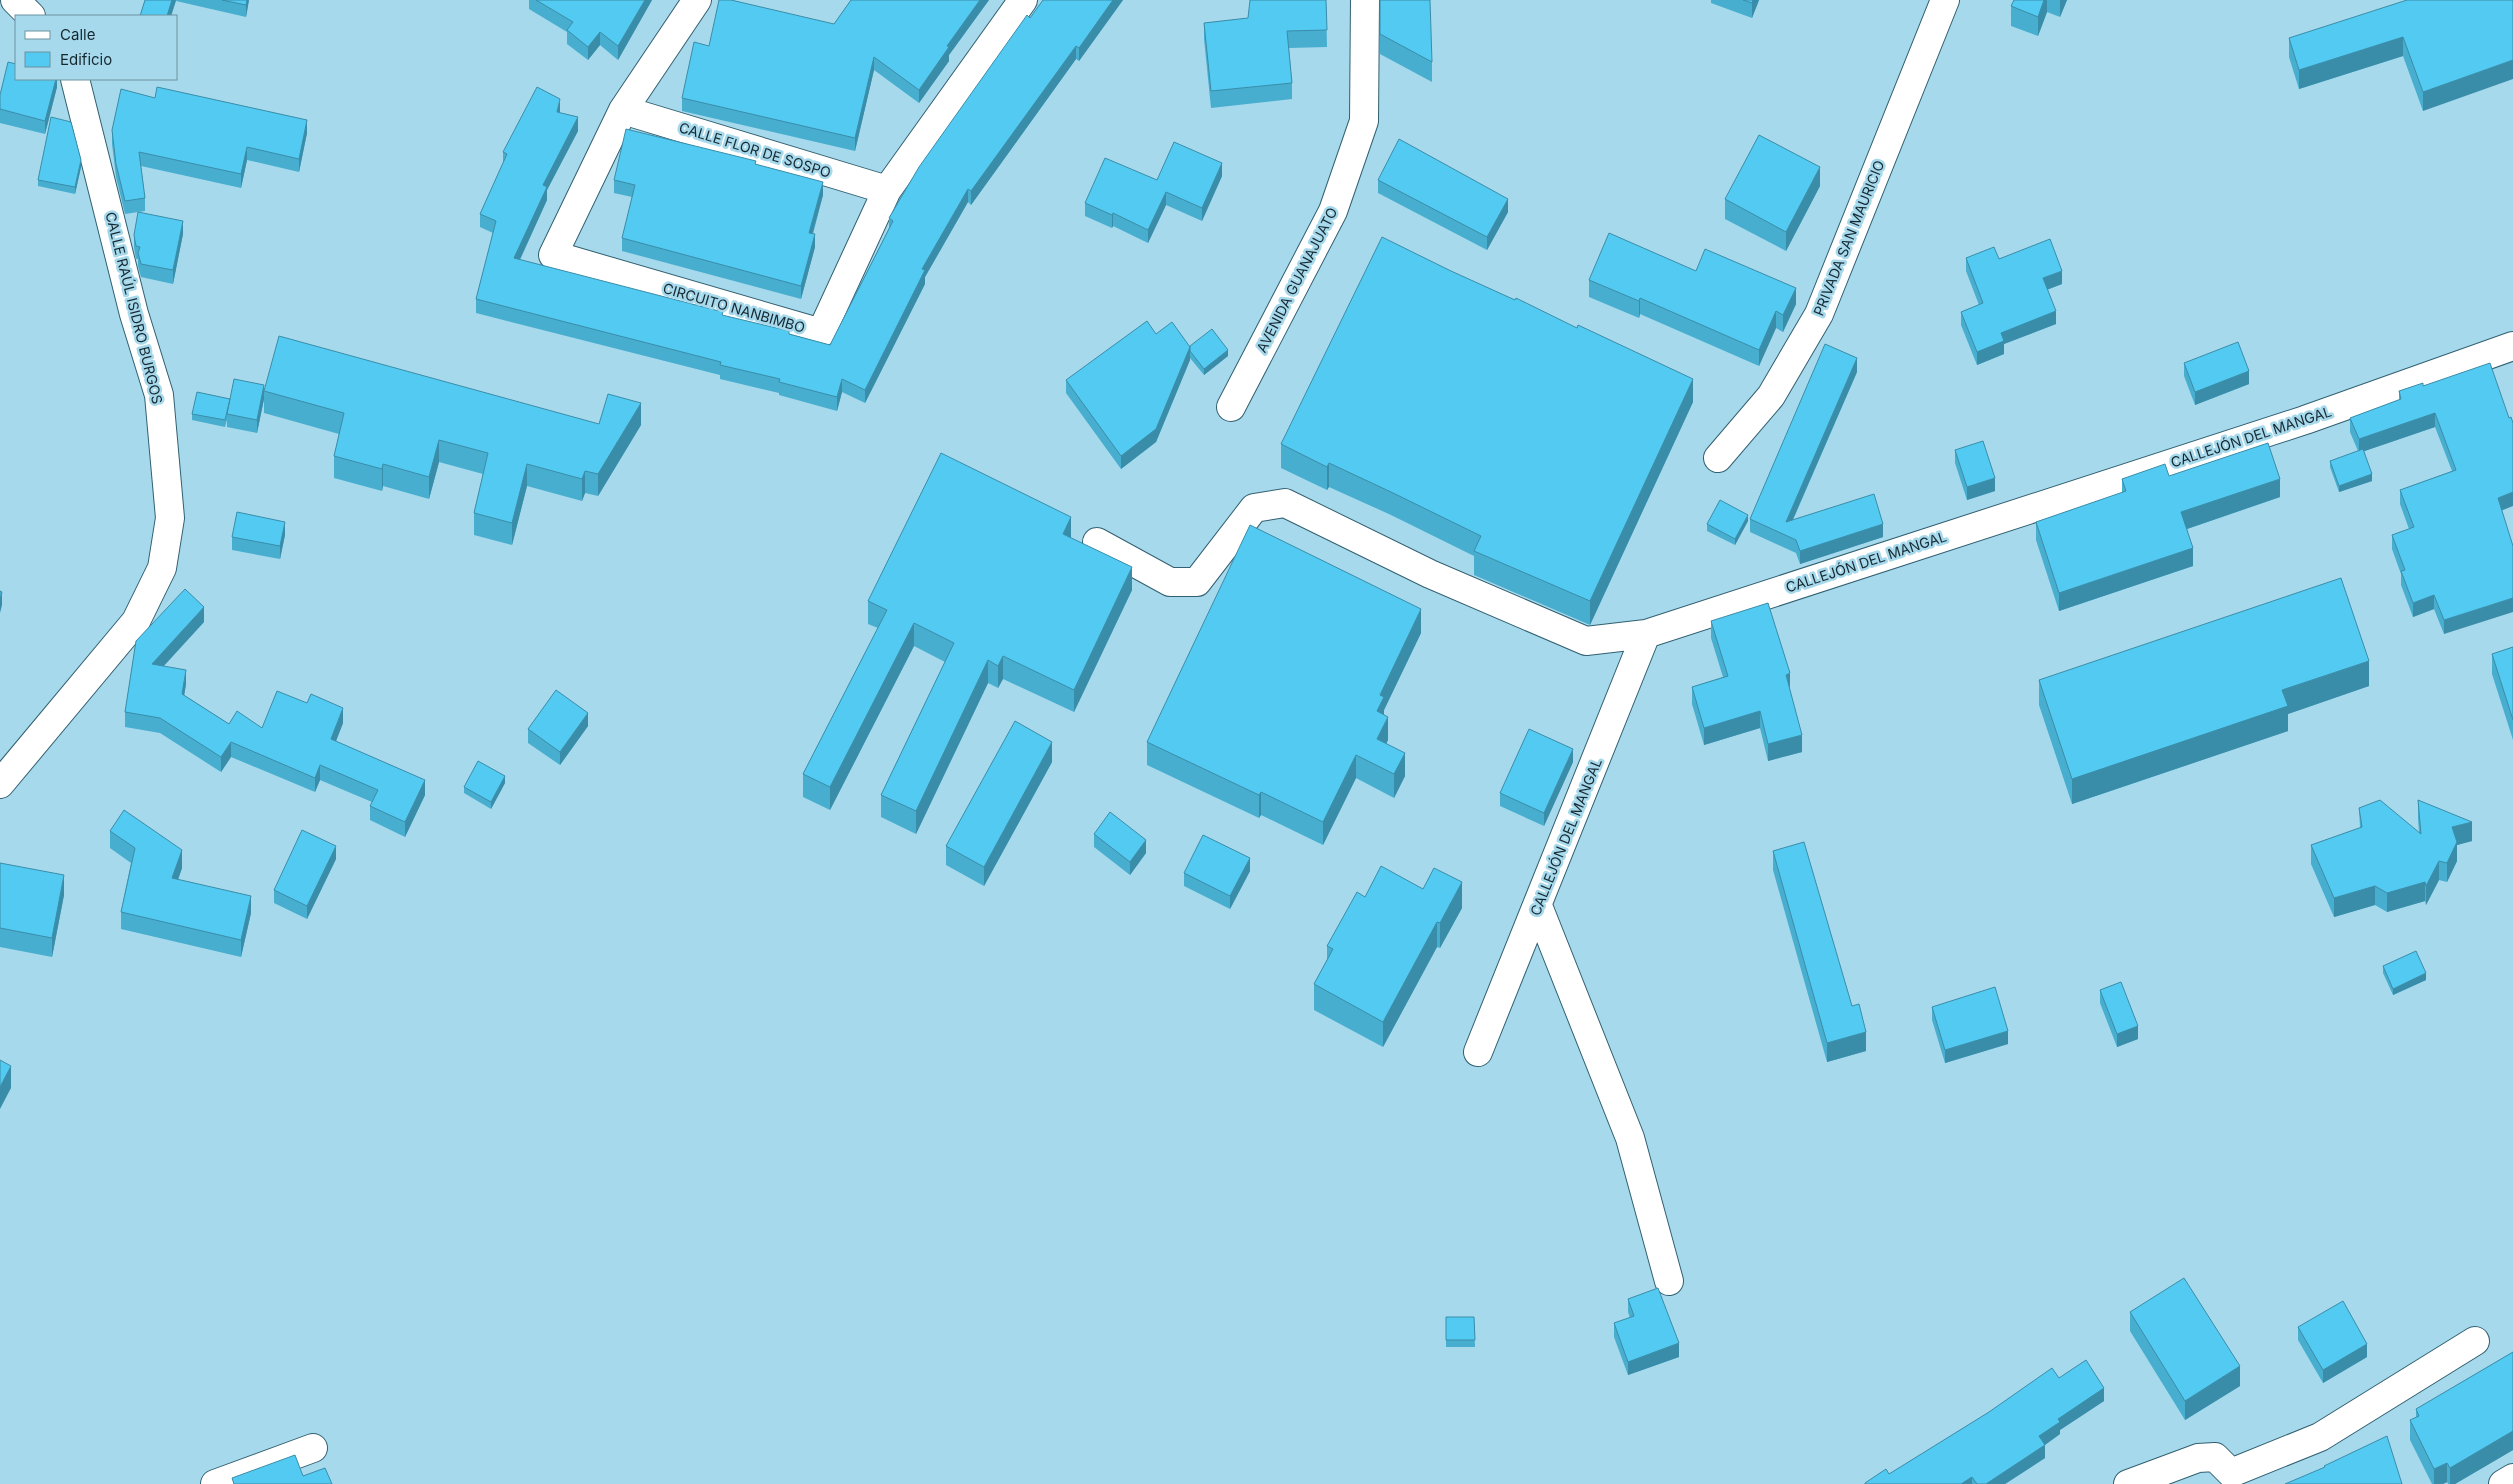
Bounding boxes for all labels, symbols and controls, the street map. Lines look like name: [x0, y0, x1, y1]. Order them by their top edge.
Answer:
legend: [15, 15, 178, 80]
text: Calle: [60, 25, 95, 44]
text: Edificio: [60, 50, 112, 69]
street label: CALLE FLOR DE SOSPO: [677, 118, 833, 181]
street label: PRIVADA SAN MAURICIO: [1809, 158, 1888, 318]
street label: AVENIDA GUANAJUATO: [1253, 204, 1341, 355]
street label: CALLE RAÚL ISIDRO BURGOS: [102, 210, 167, 406]
street label: CIRCUITO NANBIMBO: [661, 279, 807, 336]
street label: CALLEJÓN DEL MANGAL: [2168, 402, 2333, 471]
street label: CALLEJÓN DEL MANGAL: [1783, 527, 1948, 596]
street label: CALLEJÓN DEL MANGAL: [1526, 756, 1605, 918]

